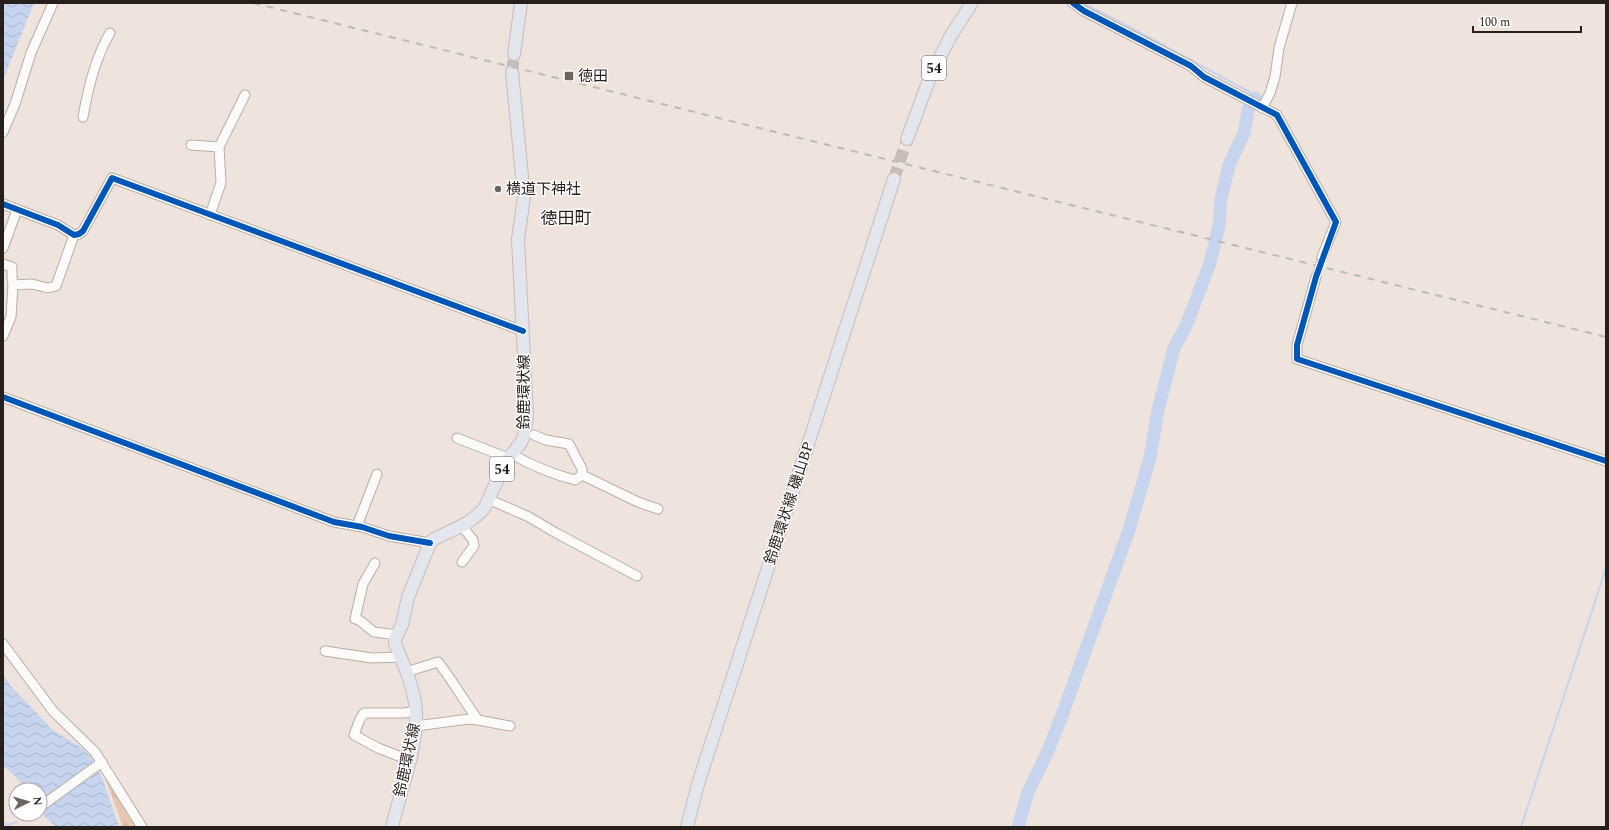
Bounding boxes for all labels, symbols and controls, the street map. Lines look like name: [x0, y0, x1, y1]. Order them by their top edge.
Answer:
scale bar: [1473, 8, 1581, 34]
text: 100 m: [1479, 13, 1510, 32]
road number: 54: [922, 56, 946, 80]
place label: 徳田: [578, 65, 608, 88]
marker: 徳田: [563, 70, 575, 82]
place label: 横道下神社: [506, 178, 581, 201]
marker: 横道下神社: [493, 184, 503, 194]
district label: 徳田町: [541, 206, 592, 232]
street label: 鈴鹿環状線: [513, 354, 536, 430]
street label: 鈴鹿環状線 磯山BP: [759, 439, 820, 568]
road number: 54: [490, 457, 514, 481]
street label: 鈴鹿環状線: [388, 721, 427, 799]
north arrow: [8, 782, 48, 822]
text: N: [29, 796, 46, 806]

